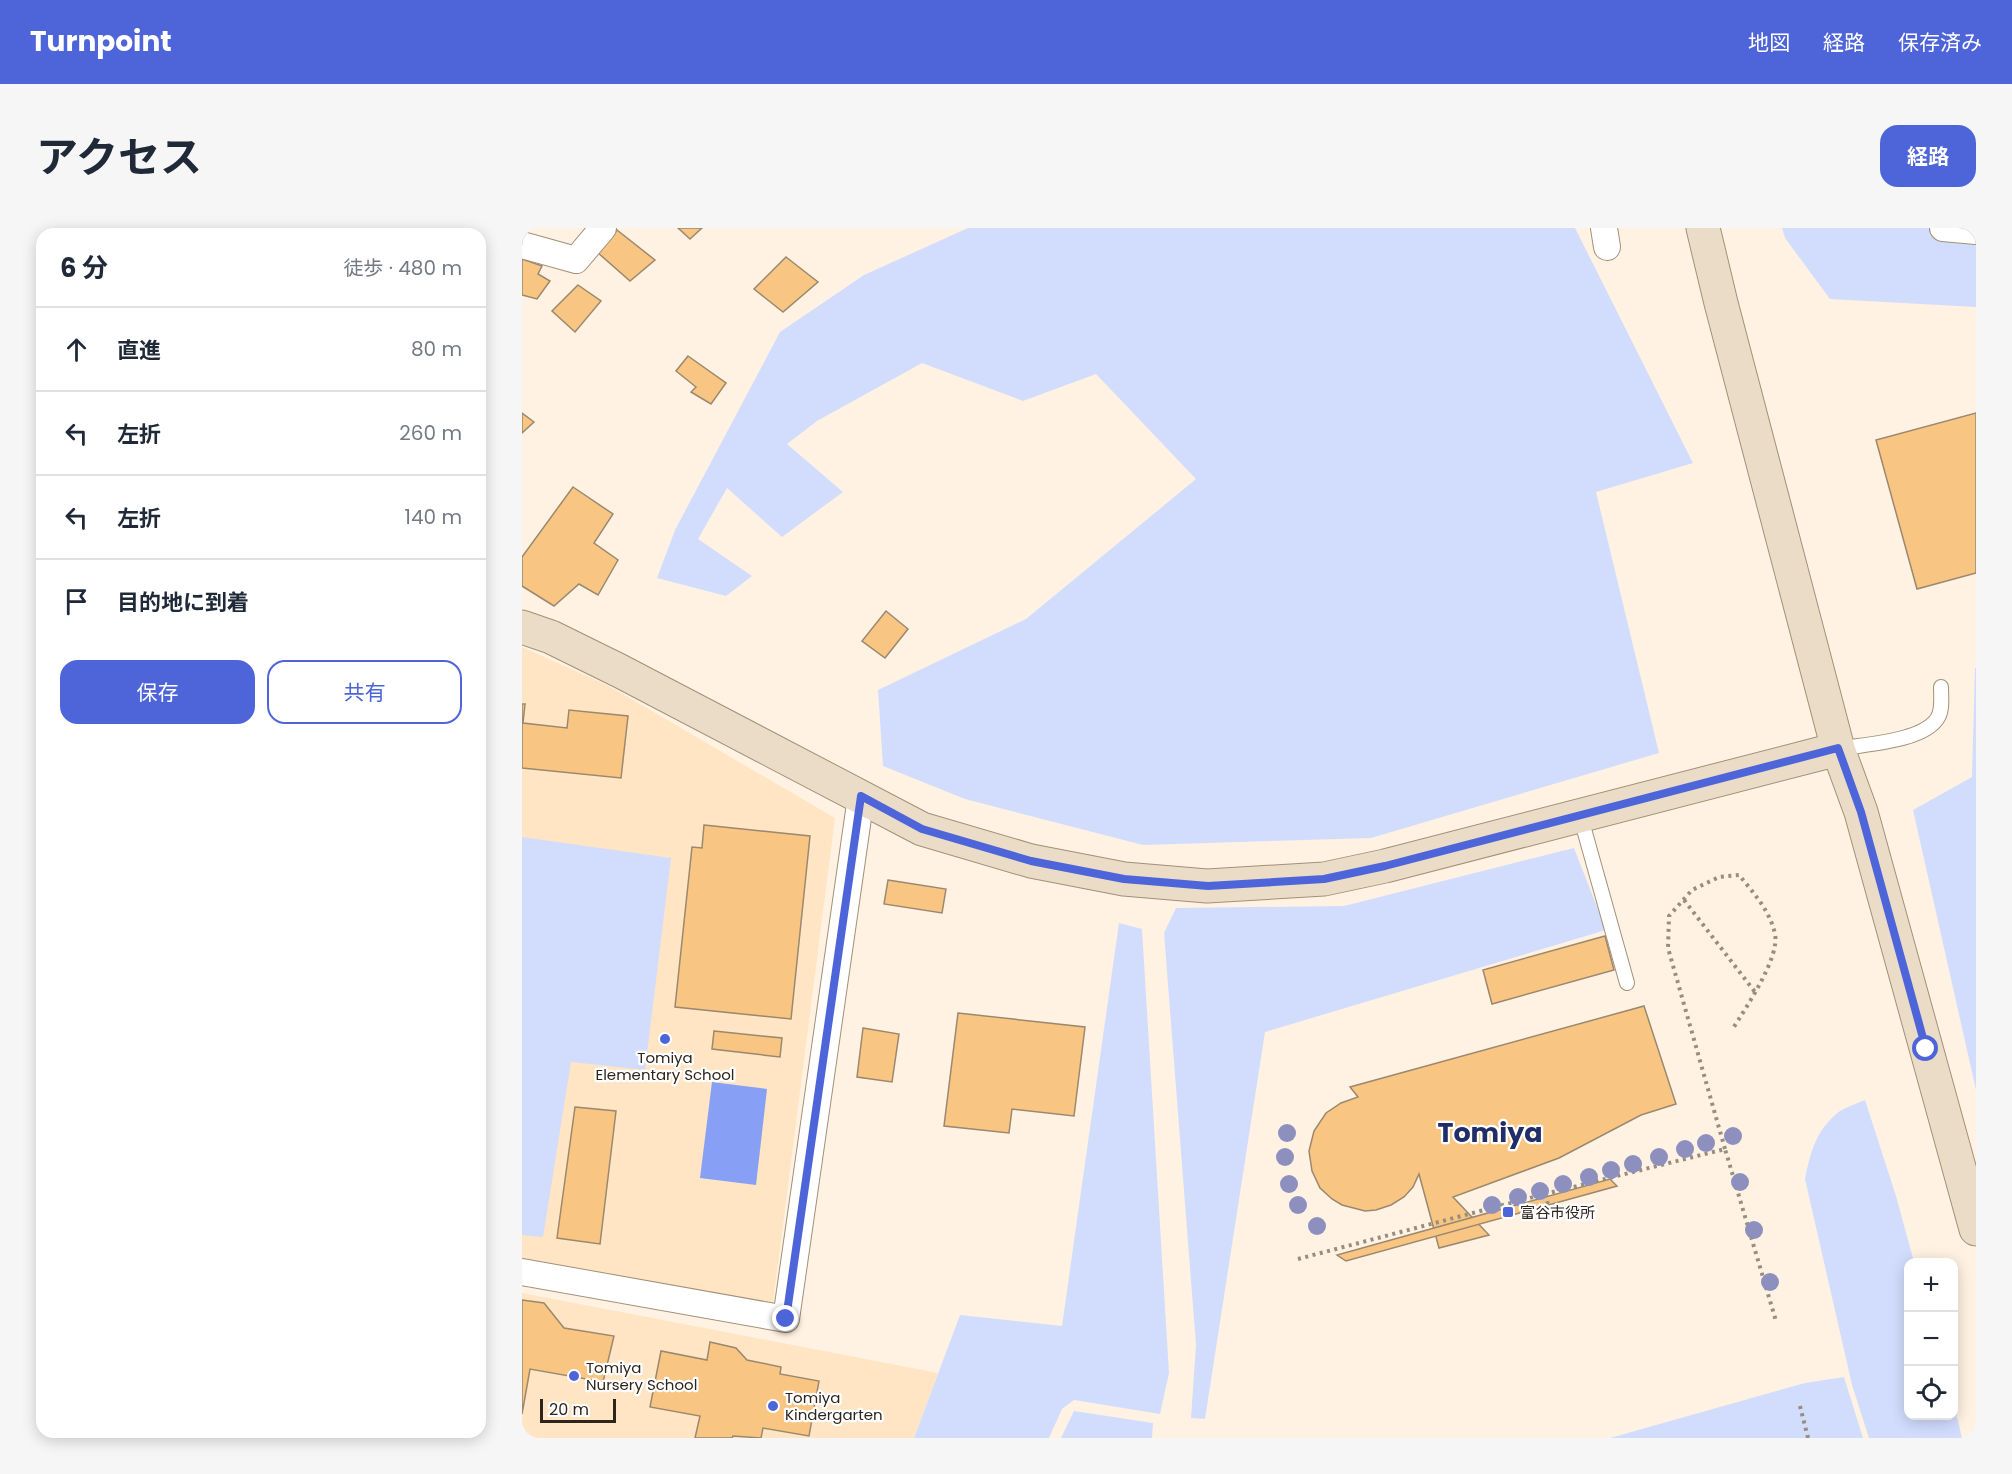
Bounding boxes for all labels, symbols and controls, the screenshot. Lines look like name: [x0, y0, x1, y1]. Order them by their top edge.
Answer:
text: Turnpoint: [30, 22, 172, 61]
text: 地図: [1748, 28, 1790, 57]
text: 経路: [1823, 28, 1865, 57]
text: 保存済み: [1898, 28, 1982, 57]
button: 経路: [1880, 125, 1976, 187]
text: アクセス: [36, 128, 202, 187]
text: 6 分: [60, 250, 108, 286]
text: 徒歩 · 480 m: [343, 254, 462, 282]
icon: ahead: [60, 333, 93, 366]
text: 直進: [117, 335, 161, 366]
text: 80 m: [411, 335, 462, 363]
icon: left: [60, 417, 93, 450]
text: 左折: [117, 419, 161, 450]
text: 260 m: [399, 419, 462, 447]
icon: left: [60, 501, 93, 534]
text: 左折: [117, 503, 161, 534]
text: 140 m: [405, 503, 462, 531]
icon: arrive: [60, 585, 93, 618]
text: 目的地に到着: [117, 587, 249, 618]
button: 保存: [60, 660, 255, 724]
button: 共有: [267, 660, 462, 724]
marker: Tomiya Elementary School: [658, 1032, 672, 1046]
route start: [1912, 1035, 1938, 1061]
place label: Tomiya Elementary School: [595, 1047, 735, 1085]
district label: Tomiya: [1437, 1114, 1543, 1151]
place label: 富谷市役所: [1520, 1202, 1595, 1223]
marker: 富谷市役所: [1501, 1205, 1515, 1219]
map controls: [1904, 1258, 1958, 1420]
button: +: [1904, 1258, 1958, 1312]
route end: [772, 1305, 798, 1331]
button: −: [1904, 1312, 1958, 1366]
place label: Tomiya Nursery School: [586, 1357, 697, 1395]
button: locate: [1904, 1366, 1958, 1420]
marker: Tomiya Nursery School: [567, 1369, 581, 1383]
place label: Tomiya Kindergarten: [785, 1387, 883, 1425]
scale bar: [540, 1396, 616, 1424]
text: 20 m: [549, 1398, 589, 1421]
marker: Tomiya Kindergarten: [766, 1399, 780, 1413]

